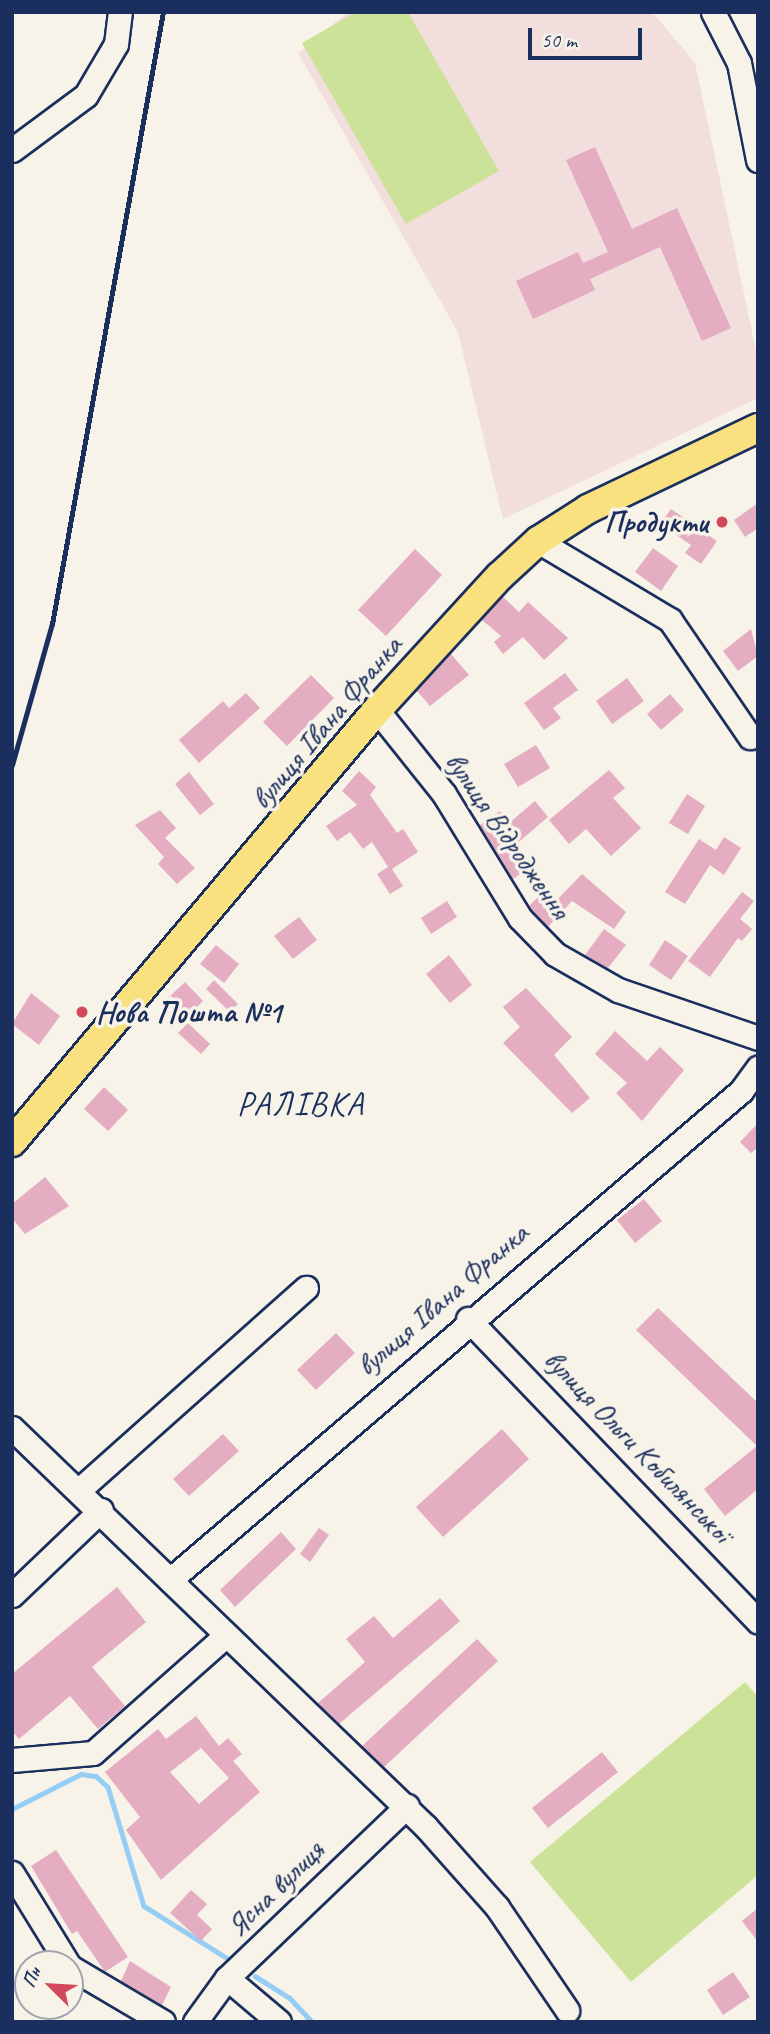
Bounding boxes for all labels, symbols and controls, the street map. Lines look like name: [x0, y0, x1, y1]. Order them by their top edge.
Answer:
scale bar: [532, 14, 646, 58]
text: 50 m: [541, 27, 577, 53]
place label: Продукти: [605, 504, 708, 540]
marker: Продукти: [714, 514, 730, 530]
street label: вулиця Івана Франка: [243, 628, 409, 816]
street label: вулиця Відродження: [437, 745, 579, 925]
place label: Нова Пошта №1: [96, 994, 280, 1030]
marker: Нова Пошта №1: [74, 1004, 90, 1020]
district label: РАЛІВКА: [239, 1085, 363, 1125]
street label: вулиця Івана Франка: [349, 1215, 535, 1383]
street label: вулиця Ольги Кобилянської: [536, 1342, 740, 1550]
street label: Ясна вулиця: [218, 1832, 332, 1944]
north arrow: [14, 1950, 84, 2020]
text: Пн: [17, 1963, 47, 1991]

